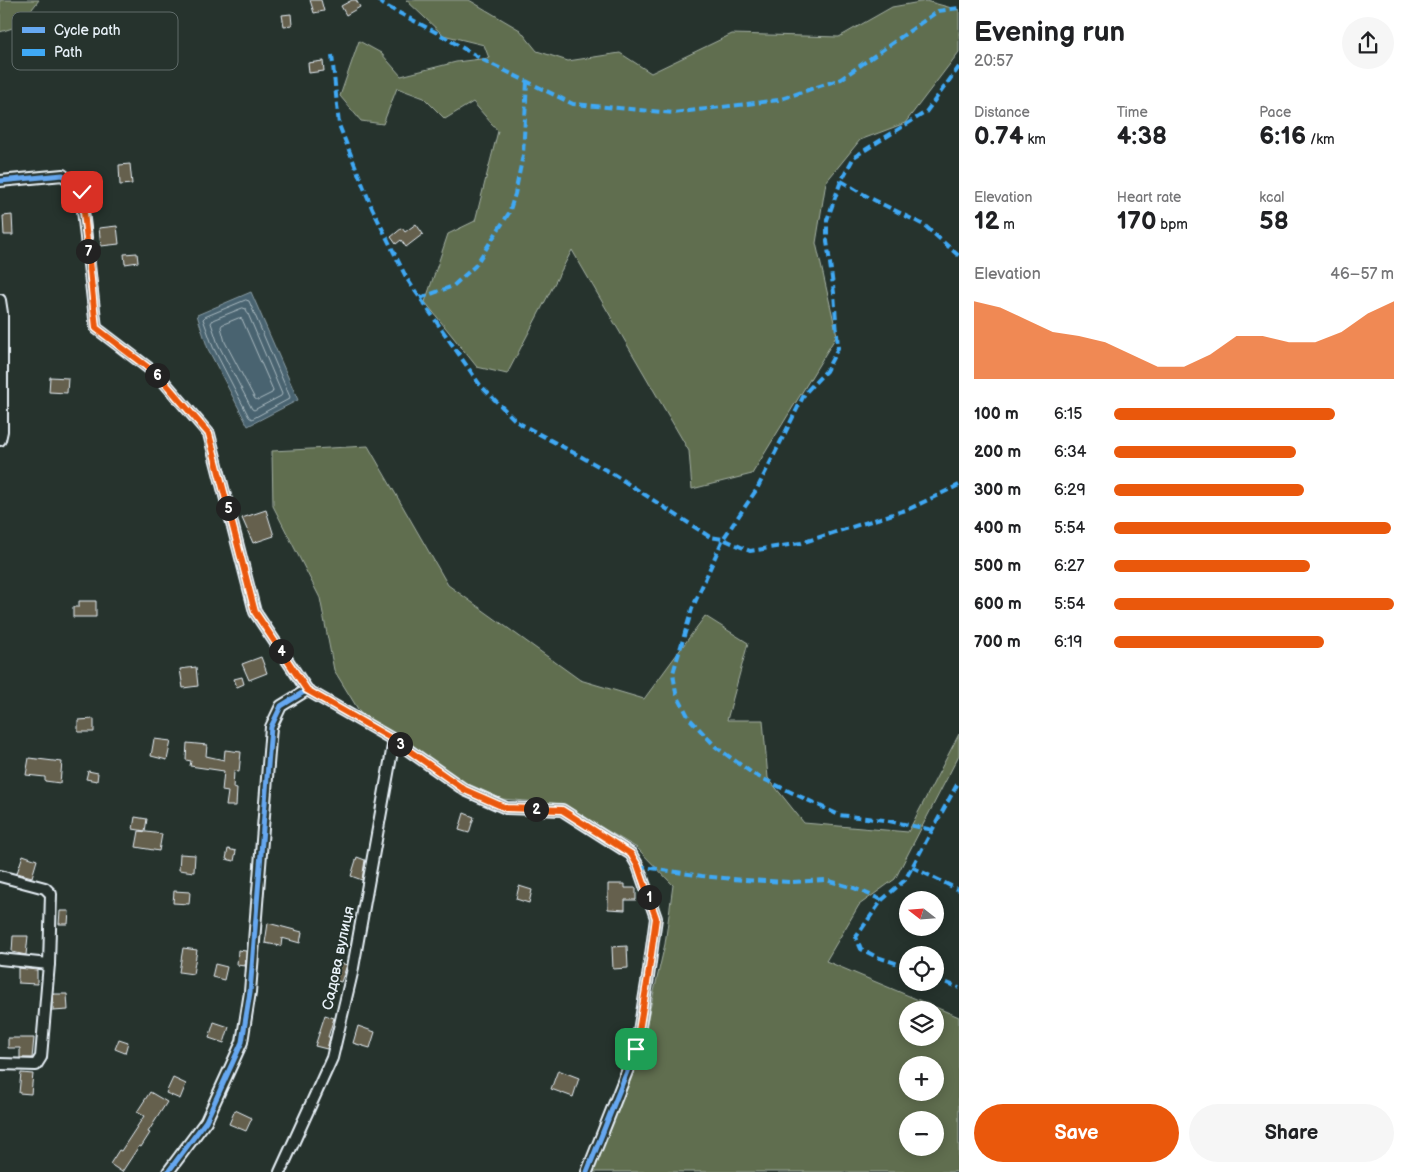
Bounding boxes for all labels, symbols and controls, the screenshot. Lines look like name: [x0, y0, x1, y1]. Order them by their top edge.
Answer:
legend: [12, 12, 178, 70]
text: Evening run: [974, 16, 1125, 49]
button: share: [1342, 17, 1394, 69]
text: Cycle path: [54, 22, 121, 39]
text: Path: [54, 44, 82, 61]
text: 20:57: [974, 52, 1013, 71]
text: Distance: [974, 104, 1030, 121]
text: Time: [1117, 104, 1148, 121]
text: Pace: [1259, 104, 1291, 121]
text: 0.74: [974, 121, 1024, 152]
text: 4:38: [1117, 121, 1167, 152]
text: 6:16: [1259, 121, 1306, 152]
text: km: [1024, 131, 1046, 148]
text: /km: [1306, 131, 1335, 148]
pin: [61, 171, 103, 213]
icon: check: [68, 178, 96, 206]
text: Elevation: [974, 189, 1032, 206]
text: Heart rate: [1117, 189, 1181, 206]
text: kcal: [1259, 189, 1284, 206]
text: 12: [974, 206, 1000, 237]
text: 170: [1117, 206, 1157, 237]
text: 58: [1259, 206, 1289, 237]
text: m: [1000, 216, 1015, 233]
text: bpm: [1157, 216, 1188, 233]
pin: 7: [76, 238, 100, 264]
text: 7: [85, 243, 92, 260]
text: Elevation: [974, 265, 1041, 284]
text: 46–57 m: [1330, 265, 1394, 284]
pin: 6: [144, 362, 170, 388]
text: 6: [153, 367, 162, 384]
text: 100 m: [974, 405, 1019, 424]
text: 6:15: [1054, 405, 1082, 424]
text: 200 m: [974, 443, 1021, 462]
text: 6:34: [1054, 443, 1087, 462]
text: 300 m: [974, 481, 1021, 500]
text: 6:29: [1054, 481, 1086, 500]
pin: 5: [216, 496, 240, 520]
text: 5: [224, 500, 233, 517]
text: 400 m: [974, 519, 1021, 538]
text: 5:54: [1054, 519, 1085, 538]
text: 500 m: [974, 557, 1021, 576]
text: 6:27: [1054, 557, 1084, 576]
text: 600 m: [974, 595, 1022, 614]
text: 5:54: [1054, 595, 1085, 614]
text: 700 m: [974, 633, 1021, 652]
text: 6:19: [1054, 633, 1082, 652]
pin: 4: [268, 638, 294, 664]
text: 4: [277, 643, 286, 660]
pin: 3: [388, 732, 412, 756]
text: 3: [396, 736, 405, 753]
pin: 2: [524, 796, 548, 822]
text: 2: [532, 801, 541, 818]
pin: 1: [636, 884, 662, 910]
text: 1: [647, 889, 652, 906]
north arrow: [899, 891, 944, 936]
map controls: [899, 891, 944, 1156]
street label: Садова вулиця: [318, 905, 359, 1012]
button: locate: [899, 946, 944, 991]
button: layers: [899, 1001, 944, 1046]
pin: [615, 1028, 657, 1070]
icon: arrive: [622, 1035, 650, 1063]
button: +: [899, 1056, 944, 1101]
button: Save: [974, 1104, 1179, 1162]
button: Share: [1189, 1104, 1394, 1162]
button: −: [899, 1111, 944, 1156]

